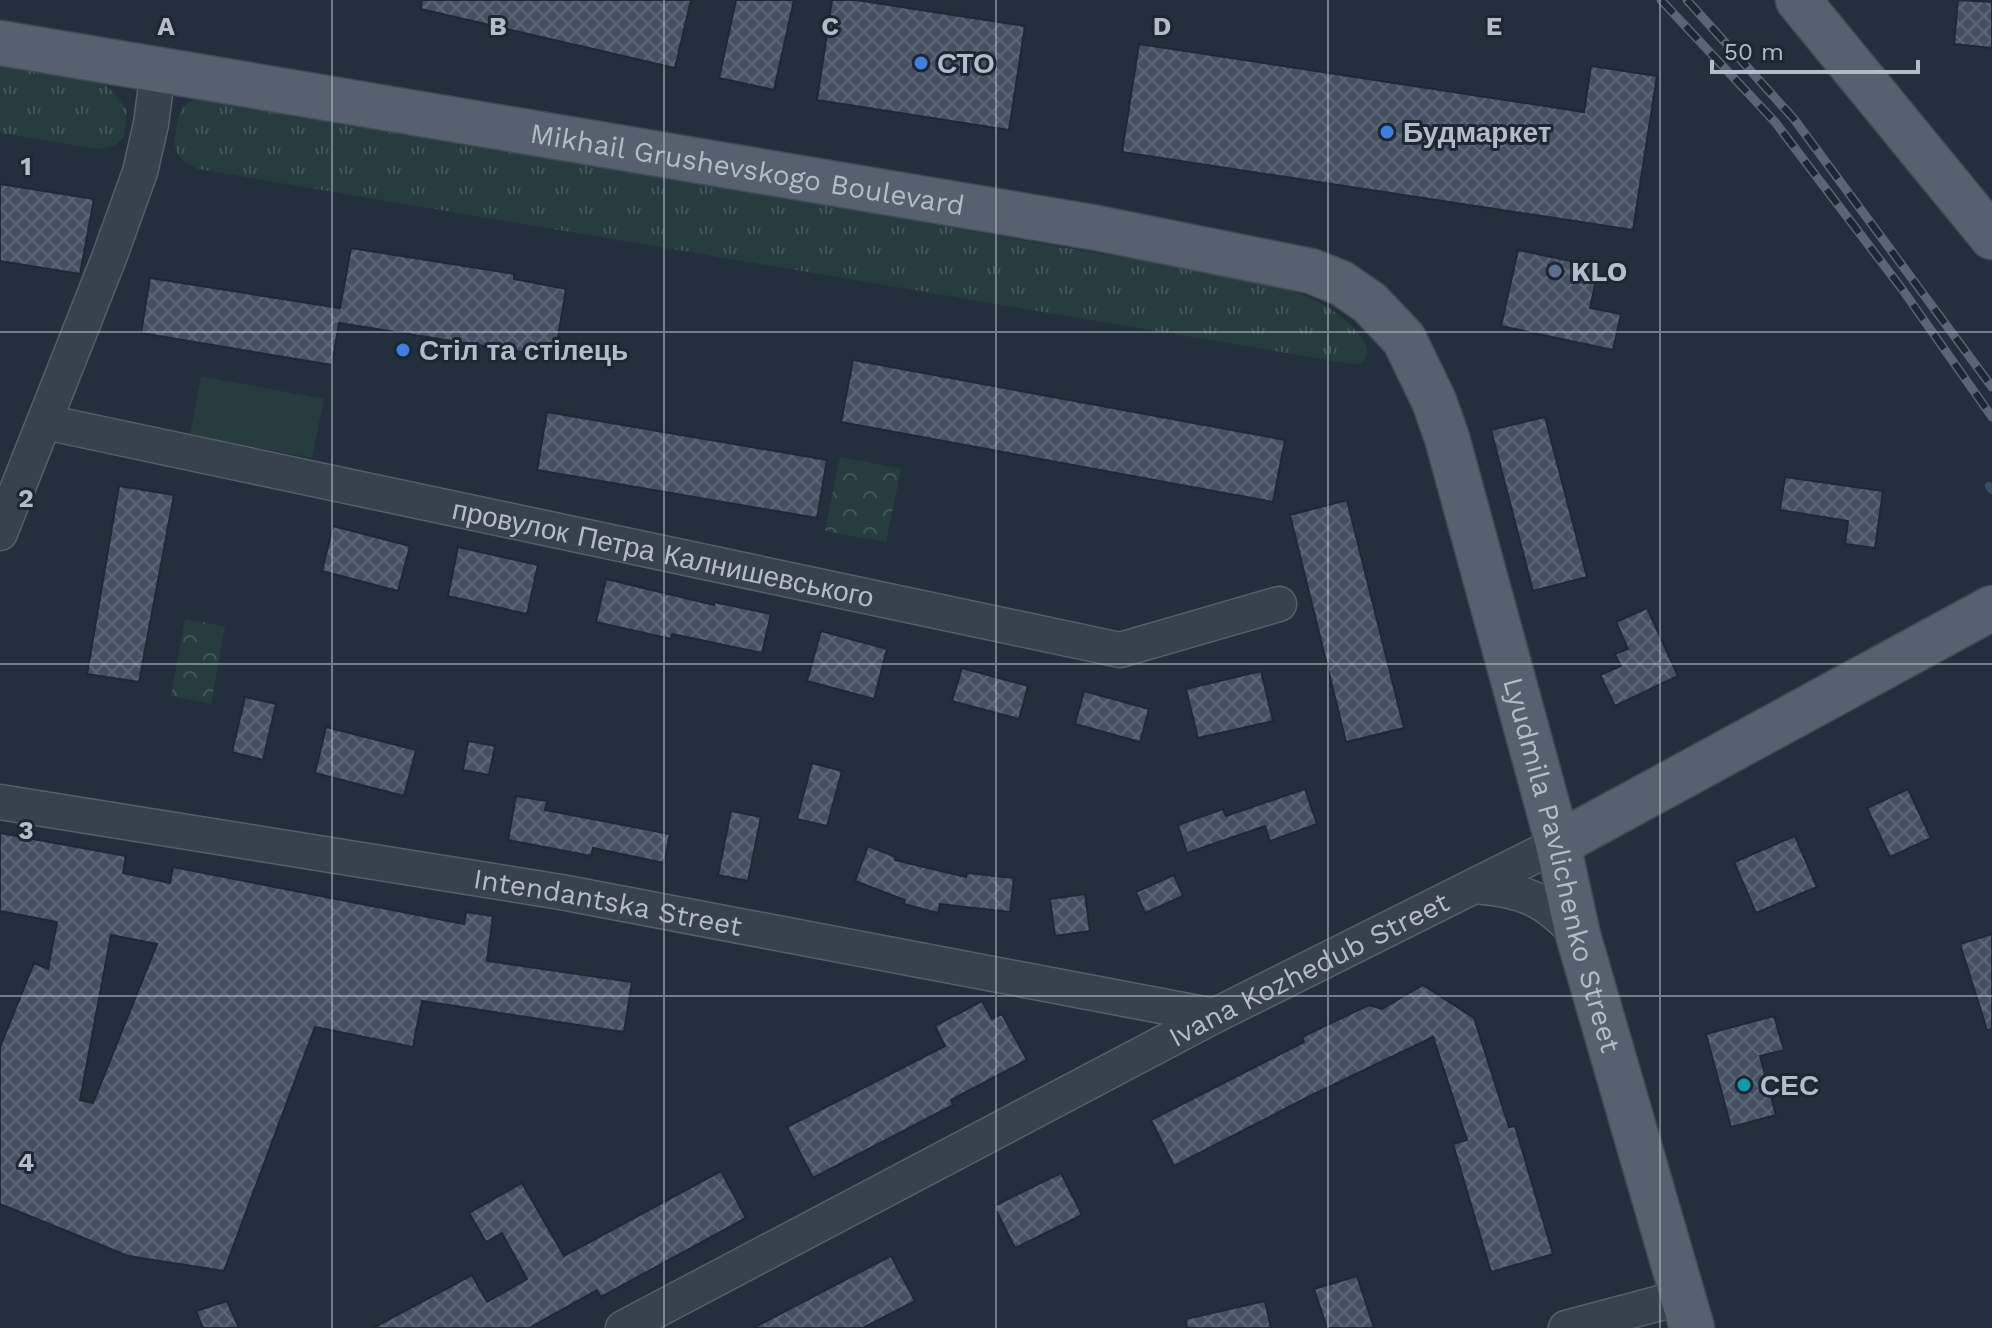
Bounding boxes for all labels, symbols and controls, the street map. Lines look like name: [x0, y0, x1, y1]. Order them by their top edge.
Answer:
text: A: [157, 11, 175, 41]
text: B: [489, 11, 507, 41]
text: C: [821, 11, 839, 41]
text: D: [1153, 11, 1171, 41]
text: E: [1486, 11, 1502, 41]
scale bar: [1712, 24, 1918, 74]
text: 50 m: [1724, 38, 1784, 66]
place label: СТО: [937, 47, 995, 80]
marker: СТО: [912, 54, 930, 72]
place label: Будмаркет: [1403, 116, 1551, 149]
street label: Mikhail Grushevskogo Boulevard: [528, 117, 967, 222]
marker: Будмаркет: [1378, 123, 1396, 141]
text: 1: [20, 151, 32, 181]
place label: KLO: [1571, 255, 1627, 288]
marker: KLO: [1546, 262, 1564, 280]
place label: Стіл та стілець: [419, 334, 628, 367]
marker: Стіл та стілець: [394, 341, 412, 359]
text: 2: [18, 483, 34, 513]
street label: провулок Петра Калнишевського: [449, 493, 877, 614]
street label: Lyudmila Pavlichenko Street: [1496, 674, 1627, 1057]
text: 3: [18, 815, 34, 845]
street label: Intendantska Street: [471, 862, 745, 943]
street label: Ivana Kozhedub Street: [1163, 885, 1455, 1054]
place label: СЕС: [1760, 1069, 1819, 1102]
marker: СЕС: [1735, 1076, 1753, 1094]
text: 4: [18, 1147, 35, 1177]

